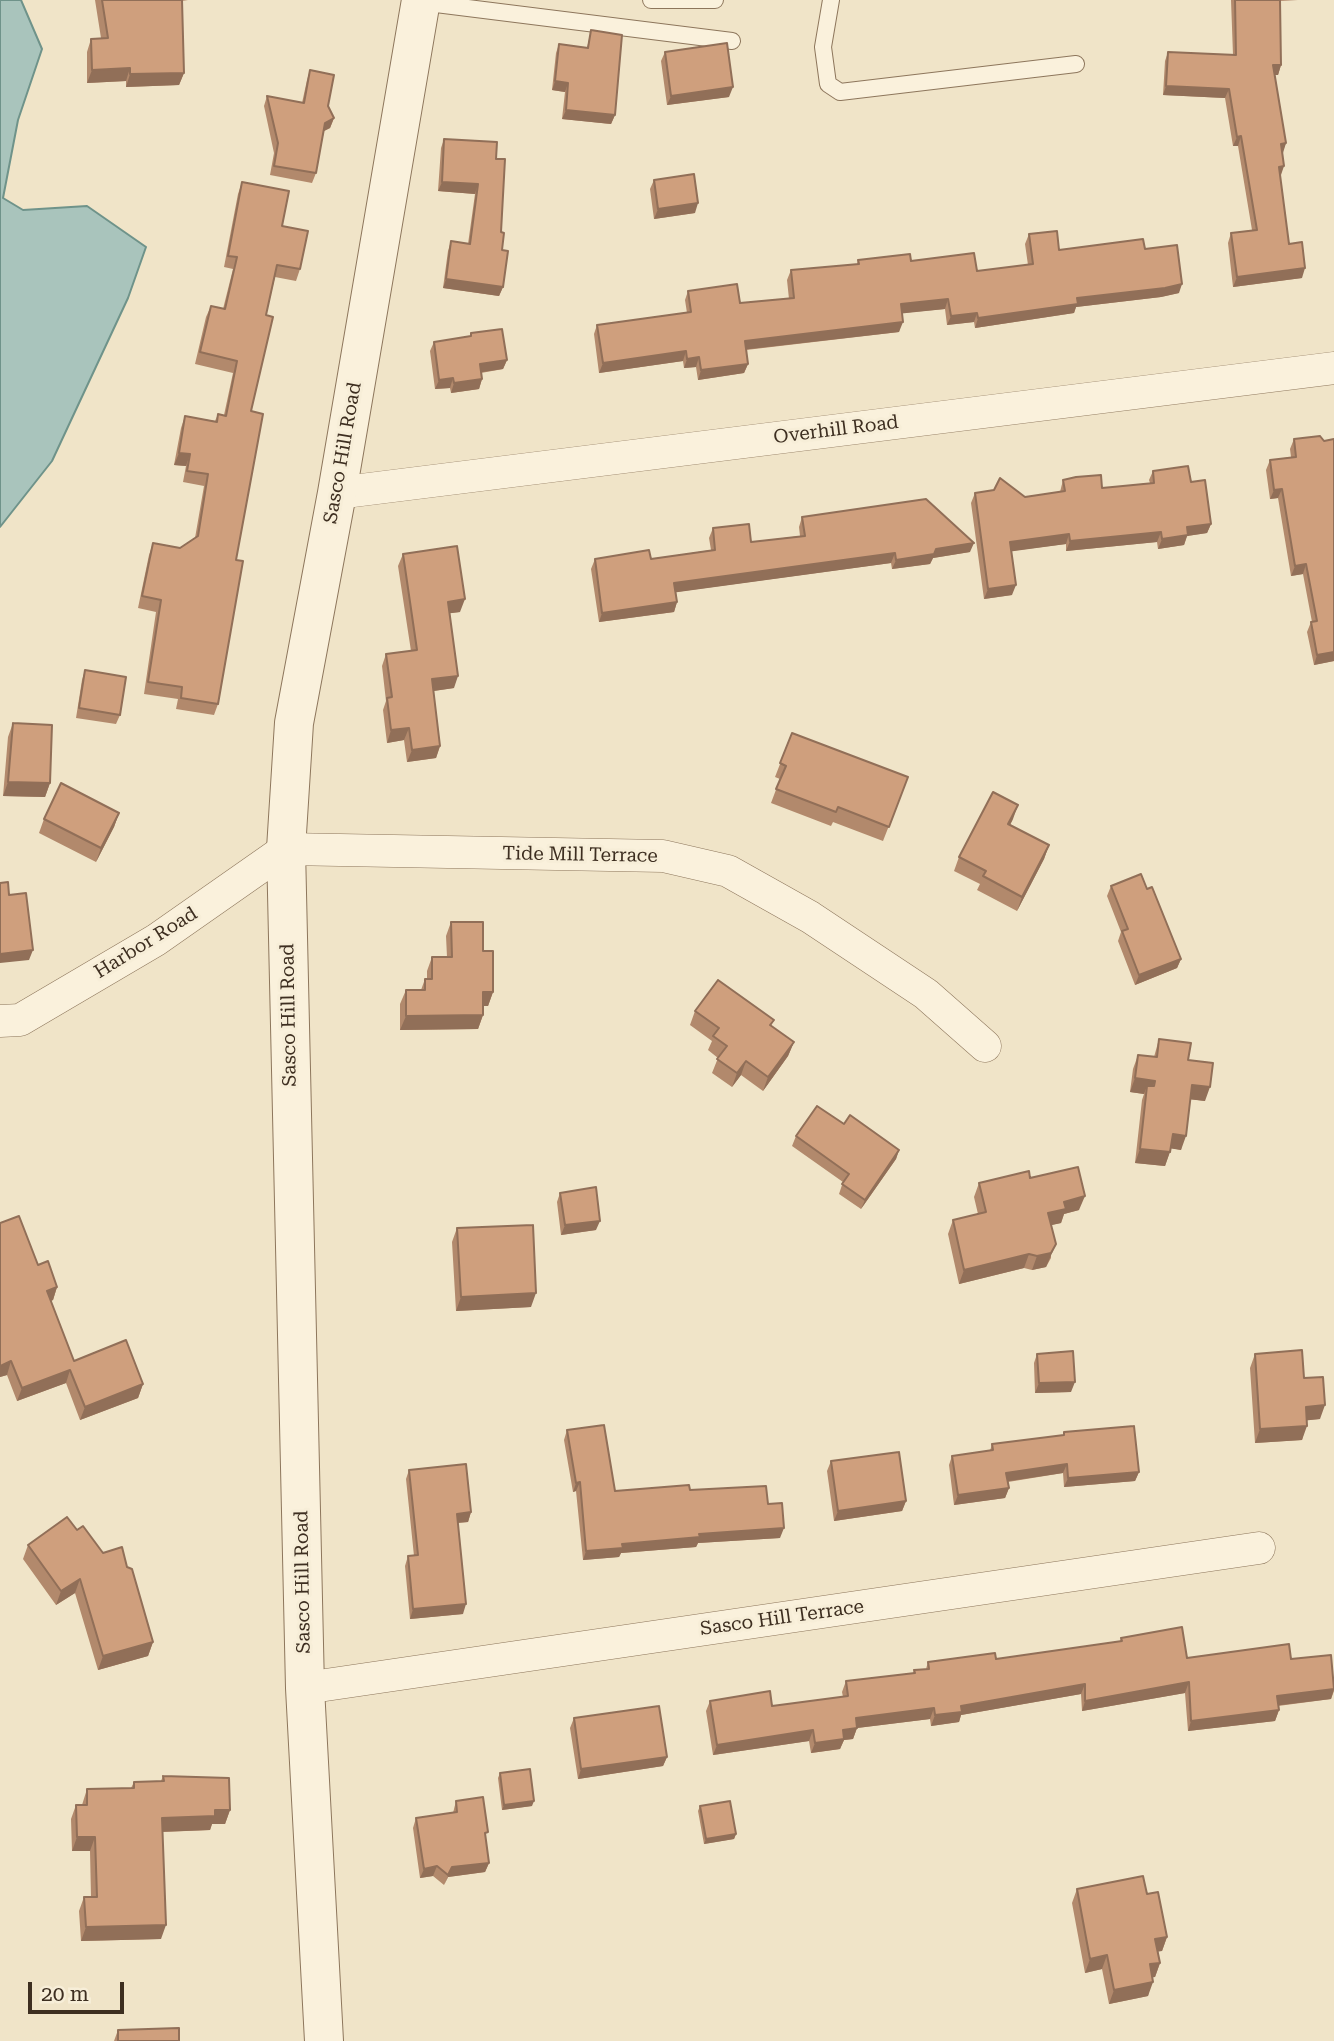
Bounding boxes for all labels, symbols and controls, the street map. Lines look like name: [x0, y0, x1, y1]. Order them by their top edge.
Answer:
street label: Sasco Hill Road: [319, 380, 367, 526]
street label: Overhill Road: [772, 411, 900, 449]
street label: Tide Mill Terrace: [502, 842, 658, 868]
street label: Harbor Road: [90, 902, 202, 984]
street label: Sasco Hill Road: [276, 943, 302, 1087]
street label: Sasco Hill Road: [290, 1510, 316, 1654]
street label: Sasco Hill Terrace: [699, 1595, 865, 1641]
scale bar: [32, 1968, 128, 2012]
text: 20 m: [41, 1982, 89, 2006]

